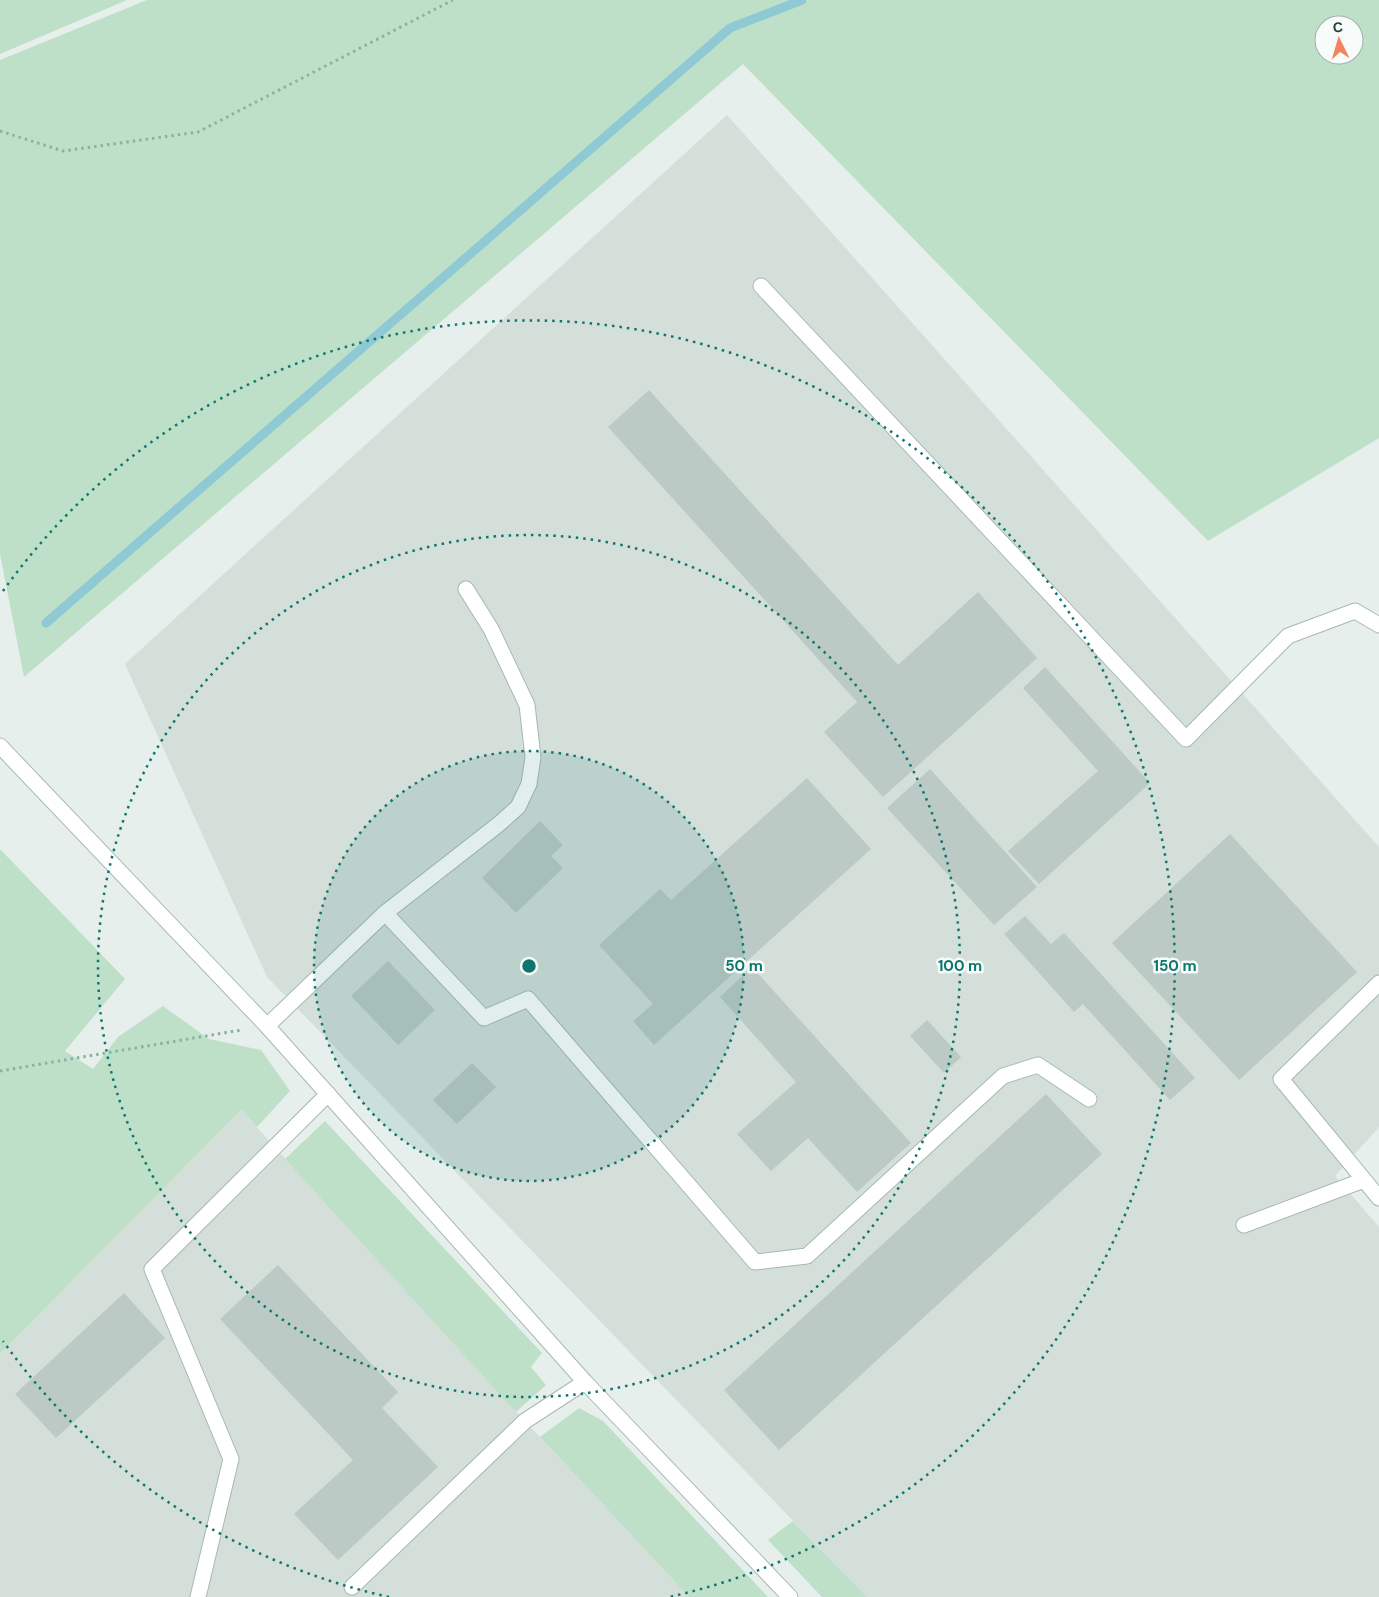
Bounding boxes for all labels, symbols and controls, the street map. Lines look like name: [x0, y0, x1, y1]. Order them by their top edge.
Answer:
north arrow: [1314, 15, 1364, 65]
text: С: [1332, 18, 1344, 36]
text: 50 m: [725, 956, 763, 976]
text: 100 m: [938, 956, 982, 976]
text: 150 m: [1154, 956, 1197, 976]
centre of rings: [520, 957, 538, 975]

